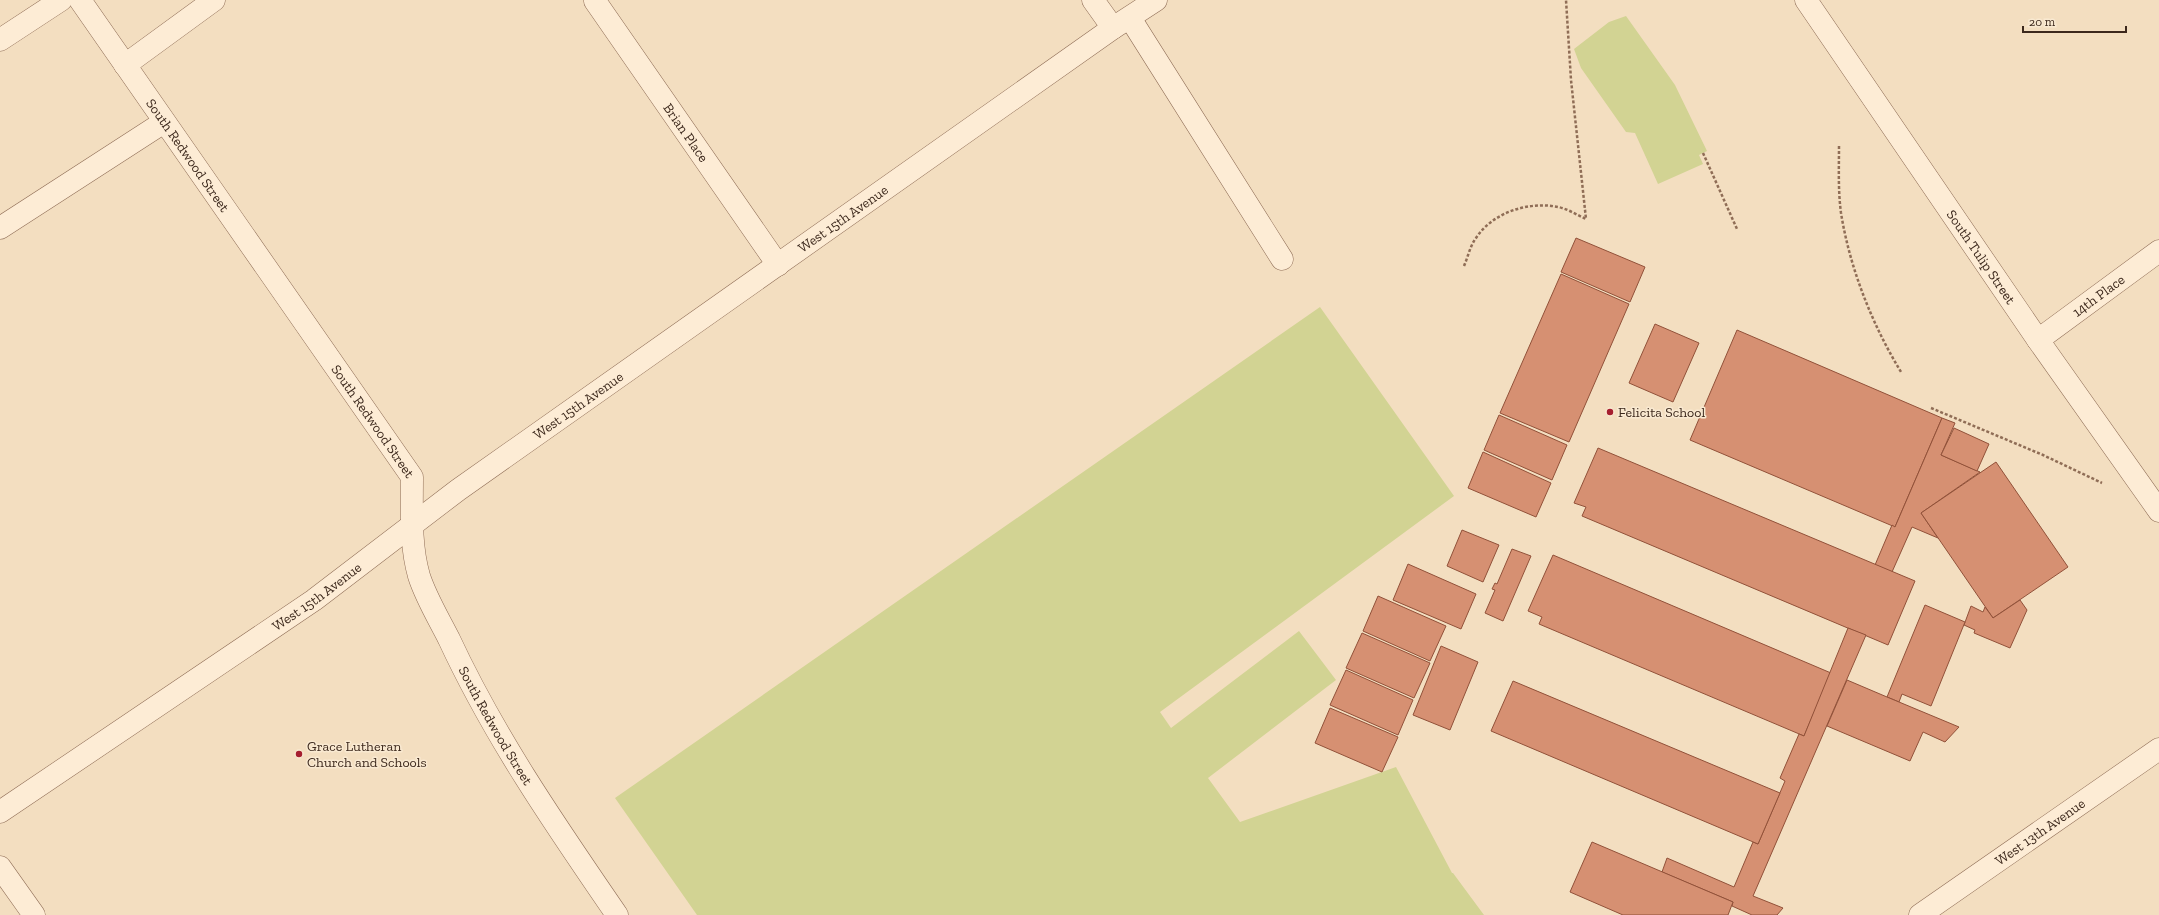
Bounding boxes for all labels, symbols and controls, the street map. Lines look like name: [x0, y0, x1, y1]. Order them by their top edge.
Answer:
scale bar: [2023, 8, 2126, 34]
text: 20 m: [2029, 15, 2056, 29]
street label: South Redwood Street: [142, 96, 233, 216]
street label: Brian Place: [659, 100, 712, 166]
street label: West 15th Avenue: [795, 181, 892, 257]
street label: South Tulip Street: [1943, 207, 2019, 308]
street label: 14th Place: [2069, 271, 2129, 321]
street label: South Redwood Street: [327, 361, 418, 482]
street label: West 15th Avenue: [530, 368, 627, 443]
place label: Felicita School: [1618, 404, 1705, 421]
marker: Felicita School: [1605, 407, 1615, 417]
street label: West 15th Avenue: [269, 559, 365, 635]
street label: South Redwood Street: [455, 664, 536, 789]
place label: Grace Lutheran Church and Schools: [307, 738, 427, 771]
marker: Grace Lutheran Church and Schools: [294, 749, 304, 759]
street label: West 13th Avenue: [1992, 795, 2089, 869]

